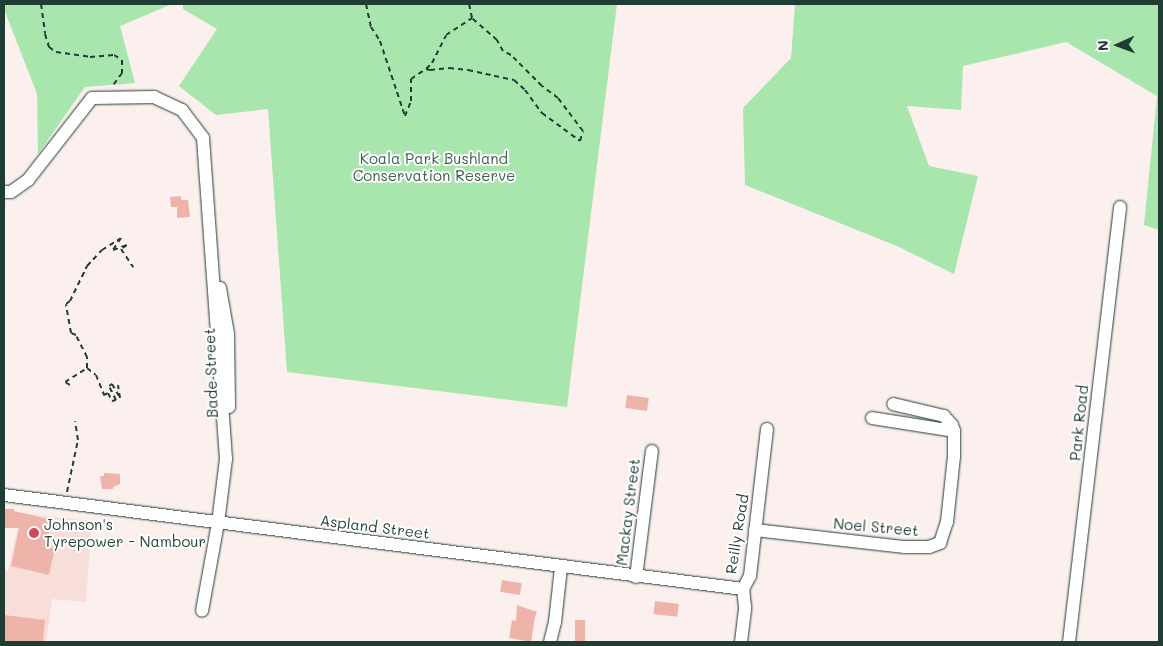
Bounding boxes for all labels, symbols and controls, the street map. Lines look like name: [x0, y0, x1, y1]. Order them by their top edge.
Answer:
north arrow: [1093, 20, 1143, 70]
text: N: [1093, 40, 1112, 51]
park label: Koala Park Bushland Conservation Reserve: [353, 149, 515, 184]
street label: Bade Street: [200, 328, 222, 418]
street label: Park Road: [1066, 384, 1092, 462]
street label: Mackay Street: [612, 457, 644, 567]
street label: Reilly Road: [722, 493, 752, 575]
street label: Aspland Street: [319, 511, 431, 543]
street label: Noel Street: [833, 514, 919, 540]
place label: Johnson's Tyrepower - Nambour: [44, 515, 206, 550]
marker: Johnson's Tyrepower - Nambour: [28, 527, 40, 539]

